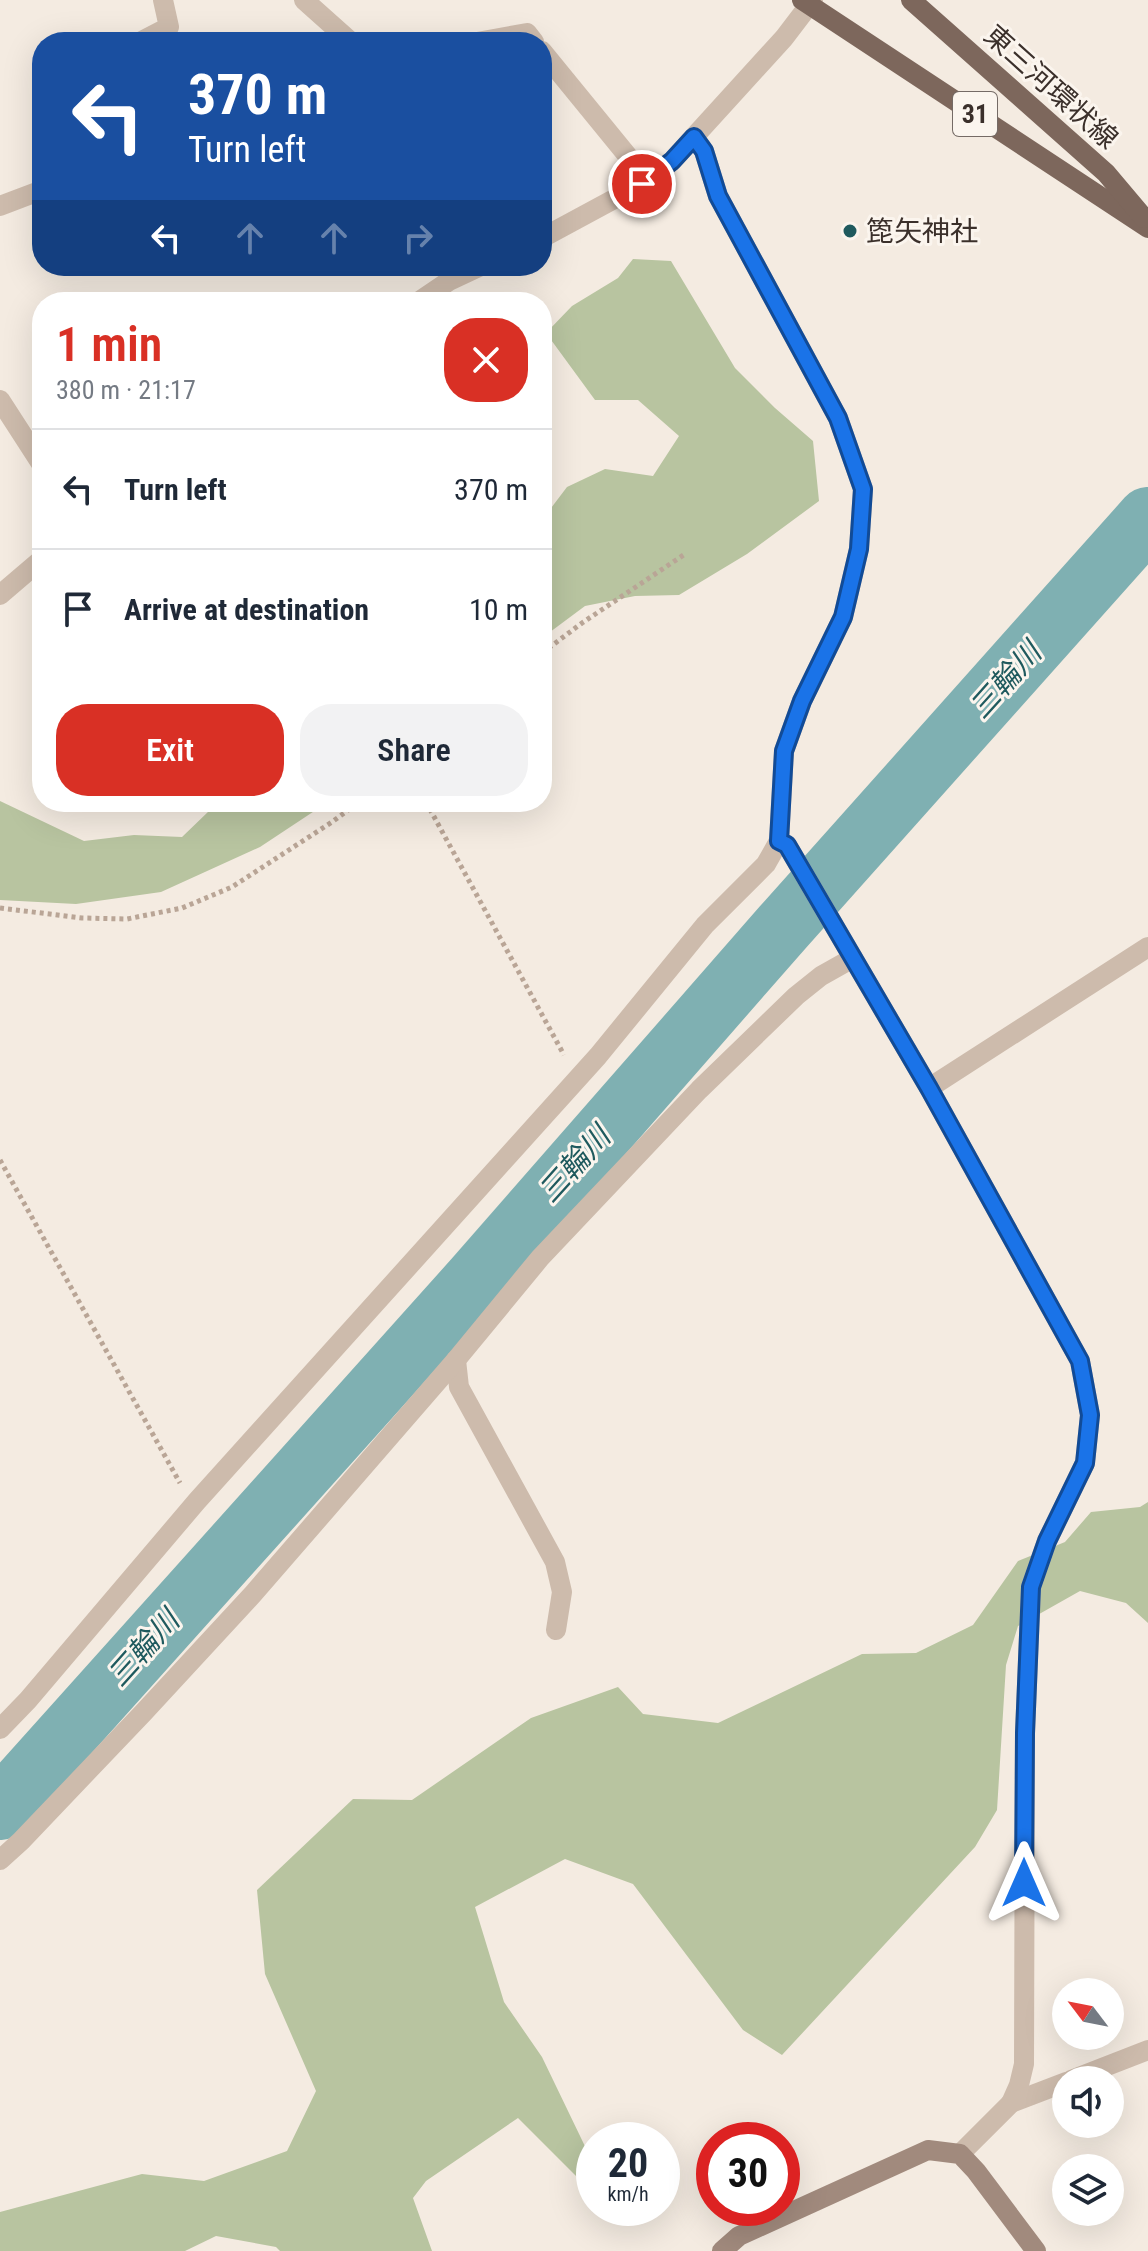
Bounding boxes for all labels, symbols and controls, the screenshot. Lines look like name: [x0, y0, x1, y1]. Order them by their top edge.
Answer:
street label: 東三河環状線: [978, 19, 1124, 155]
text: 370 m: [188, 62, 327, 128]
icon: left: [56, 64, 160, 168]
road number: 31: [953, 92, 997, 136]
text: Turn left: [188, 129, 306, 171]
pin: [608, 150, 676, 218]
icon: arrive: [620, 162, 664, 206]
place label: 箆矢神社: [866, 215, 978, 248]
icon: left: [144, 216, 188, 260]
icon: ahead: [228, 216, 272, 260]
icon: ahead: [312, 216, 356, 260]
icon: right: [396, 216, 440, 260]
marker: 箆矢神社: [841, 222, 859, 240]
text: 1 min: [56, 316, 162, 373]
button: close: [444, 318, 528, 402]
text: 380 m · 21:17: [56, 375, 196, 405]
icon: left: [56, 467, 100, 511]
text: Turn left: [124, 472, 227, 507]
text: 370 m: [454, 472, 528, 507]
icon: arrive: [56, 587, 100, 631]
text: Arrive at destination: [124, 592, 369, 627]
text: 10 m: [469, 592, 528, 627]
water label: 三輪川: [962, 633, 1050, 725]
button: Exit: [56, 704, 284, 796]
button: Share: [300, 704, 528, 796]
water label: 三輪川: [531, 1117, 619, 1209]
water label: 三輪川: [100, 1601, 188, 1693]
position arrow: [982, 1841, 1066, 1925]
north arrow: [1052, 1978, 1124, 2050]
map controls: [1052, 1978, 1124, 2226]
button: sound: [1052, 2066, 1124, 2138]
speed limit sign: 30: [696, 2122, 800, 2226]
text: 20: [608, 2140, 648, 2187]
button: layers: [1052, 2154, 1124, 2226]
text: km/h: [607, 2182, 649, 2206]

